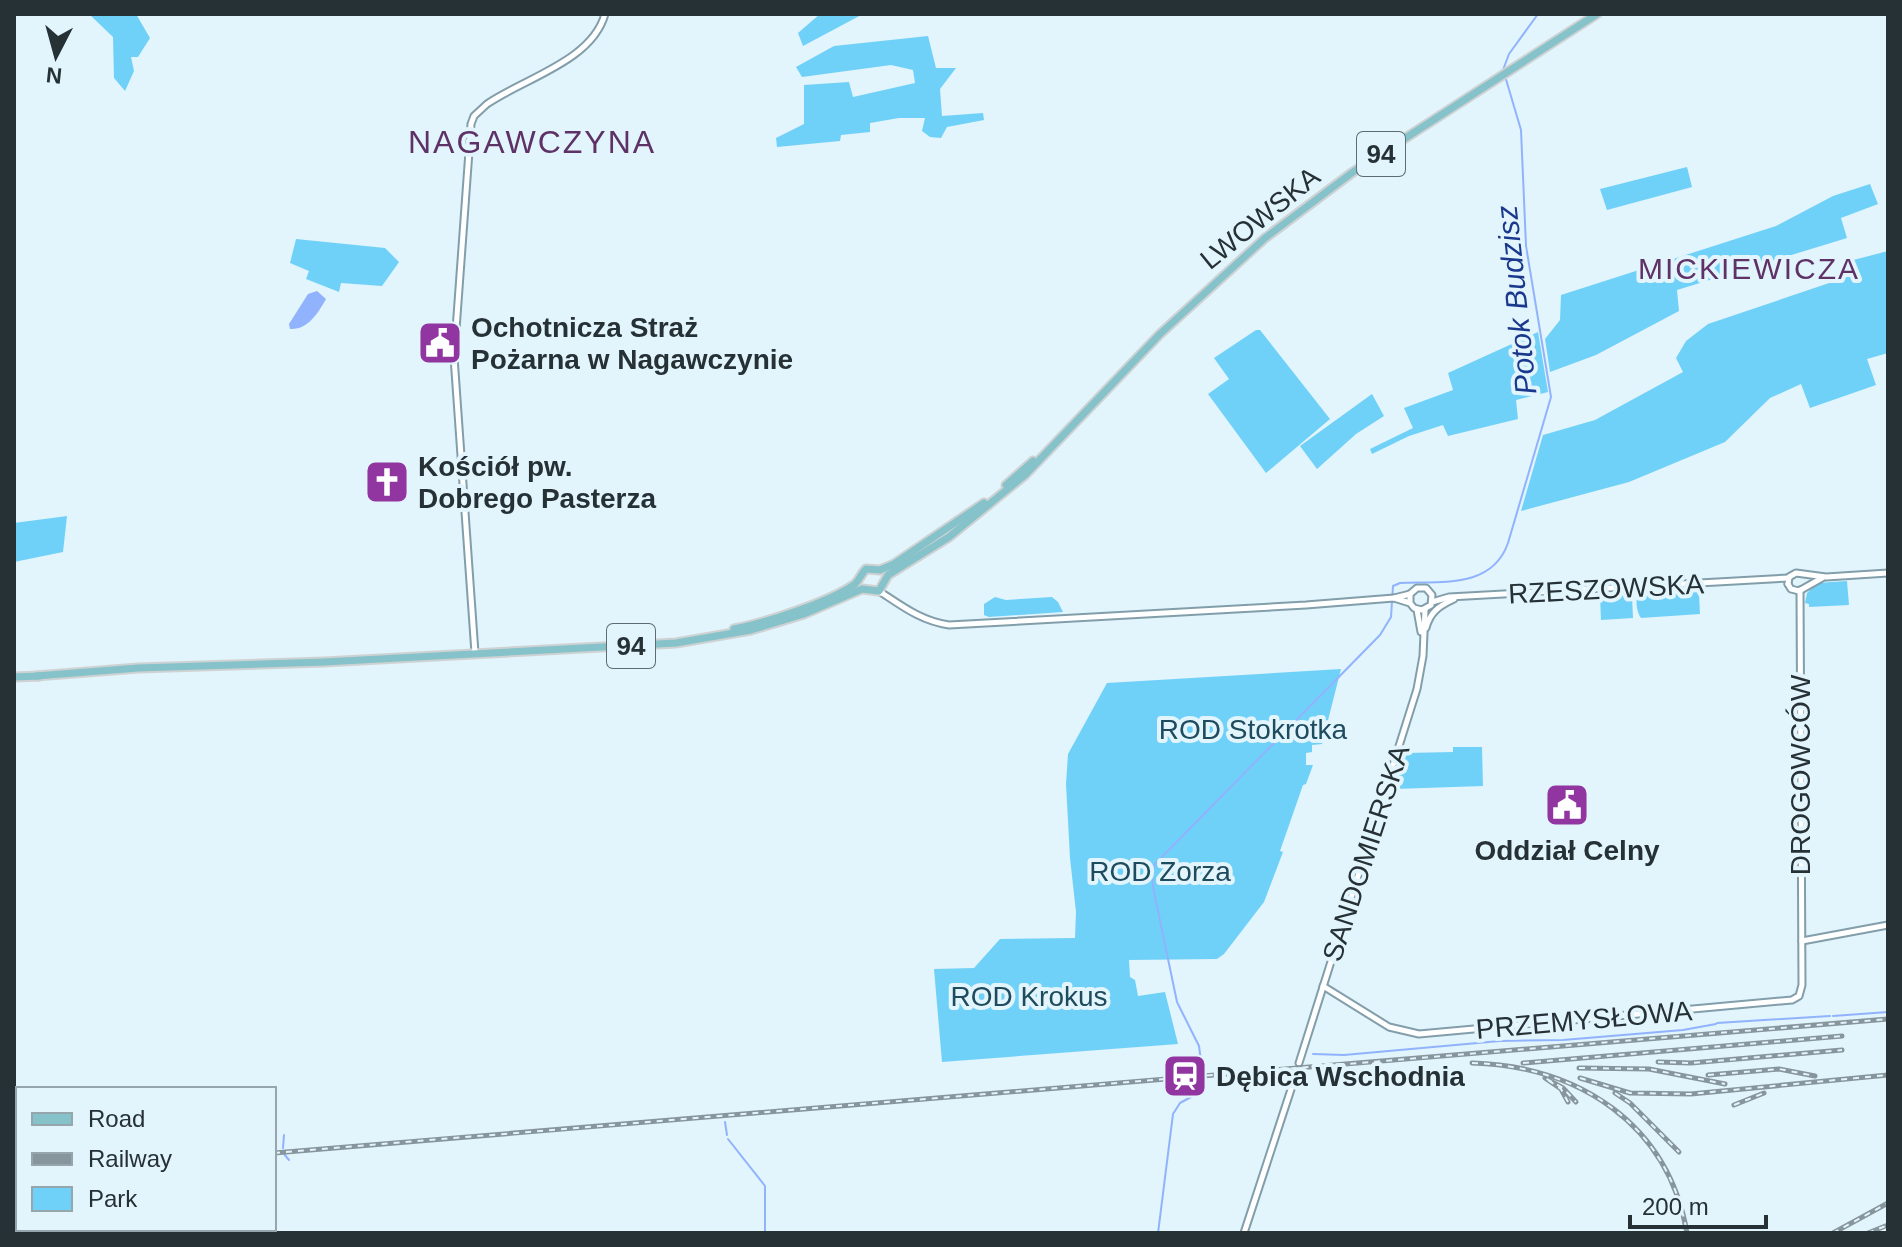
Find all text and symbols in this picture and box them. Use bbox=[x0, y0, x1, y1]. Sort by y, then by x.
north arrow bbox=[16, 16, 96, 96]
text: N bbox=[45, 62, 63, 89]
district label: NAGAWCZYNA bbox=[408, 124, 656, 160]
road number: 94 bbox=[1357, 132, 1405, 176]
street label: LWOWSKA bbox=[1194, 160, 1326, 275]
water label: Potok Budzisz bbox=[1490, 204, 1542, 396]
district label: MICKIEWICZA bbox=[1638, 252, 1860, 285]
place label: Ochotnicza Straż Pożarna w Nagawczynie bbox=[471, 312, 793, 375]
public building icon: Ochotnicza Straż Pożarna w Nagawczynie bbox=[416, 319, 464, 367]
place label: Kościół pw. Dobrego Pasterza bbox=[418, 451, 656, 514]
church icon: Kościół pw. Dobrego Pasterza bbox=[363, 458, 411, 506]
street label: RZESZOWSKA bbox=[1507, 568, 1705, 610]
road number: 94 bbox=[607, 624, 655, 668]
street label: DROGOWCÓW bbox=[1785, 674, 1816, 875]
park label: ROD Stokrotka bbox=[1159, 714, 1348, 745]
street label: SANDOMIERSKA bbox=[1316, 741, 1416, 965]
public building icon: Oddział Celny bbox=[1543, 781, 1591, 829]
place label: Oddział Celny bbox=[1474, 835, 1660, 866]
park label: ROD Zorza bbox=[1089, 856, 1231, 887]
park label: ROD Krokus bbox=[950, 981, 1108, 1012]
street label: PRZEMYSŁOWA bbox=[1475, 995, 1694, 1045]
station icon: Dębica Wschodnia bbox=[1161, 1052, 1209, 1100]
place label: Dębica Wschodnia bbox=[1216, 1061, 1465, 1092]
legend bbox=[16, 1087, 276, 1231]
text: Road bbox=[88, 1105, 145, 1132]
text: Railway bbox=[88, 1145, 172, 1172]
scale bar bbox=[1630, 1179, 1766, 1229]
text: Park bbox=[88, 1185, 138, 1212]
text: 200 m bbox=[1642, 1193, 1709, 1220]

